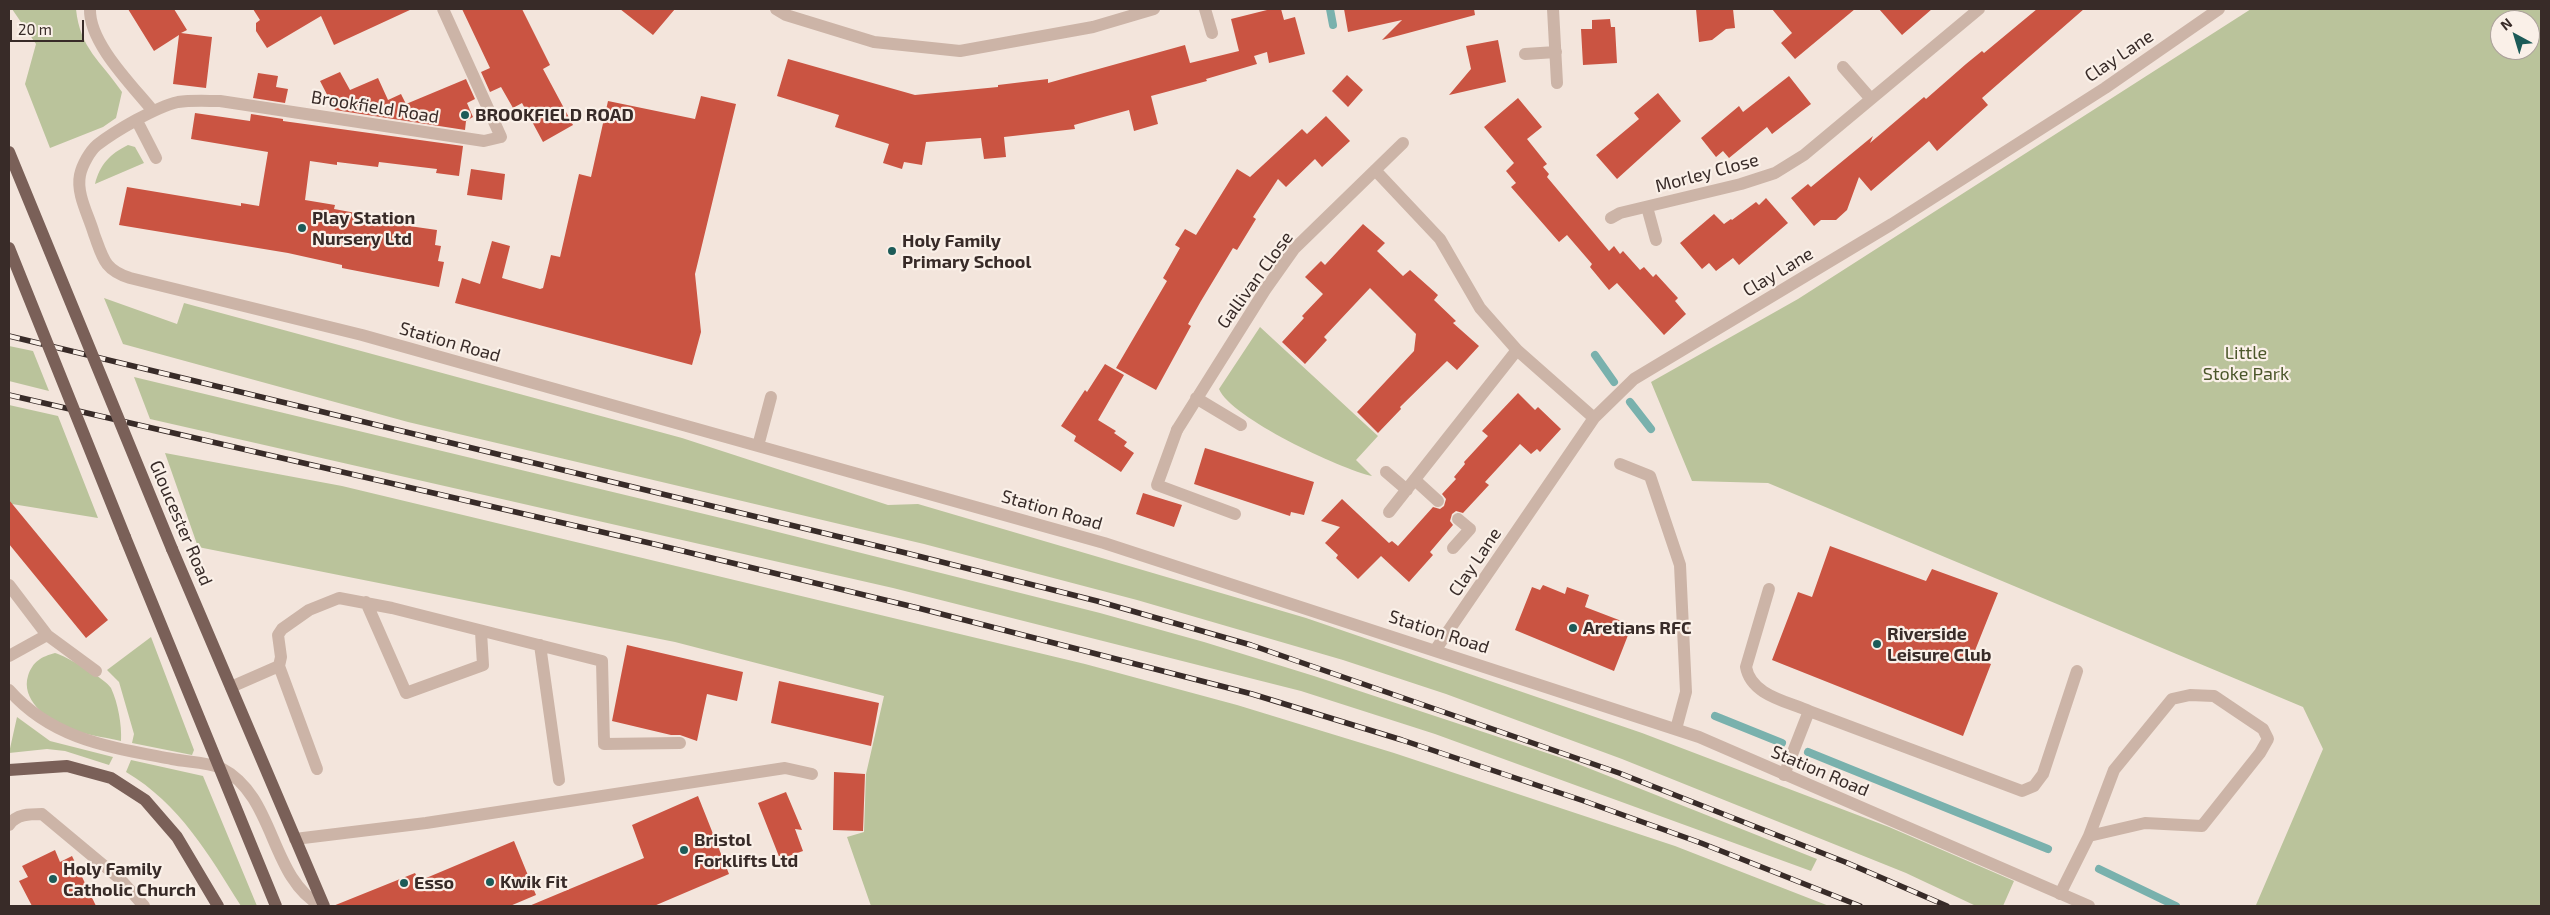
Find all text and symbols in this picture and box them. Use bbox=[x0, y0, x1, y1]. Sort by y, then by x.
scale bar bbox=[12, 10, 86, 42]
north arrow bbox=[2490, 10, 2540, 60]
text: N bbox=[2497, 14, 2515, 34]
text: 20 m bbox=[18, 20, 52, 38]
street label: Clay Lane bbox=[2081, 25, 2157, 87]
street label: Brookfield Road bbox=[309, 86, 441, 128]
place label: BROOKFIELD ROAD bbox=[475, 104, 634, 126]
marker: BROOKFIELD ROAD bbox=[459, 109, 471, 121]
street label: Morley Close bbox=[1653, 149, 1761, 197]
place label: Play Station Nursery Ltd bbox=[312, 207, 415, 250]
marker: Play Station Nursery Ltd bbox=[296, 222, 308, 234]
street label: Gallivan Close bbox=[1213, 227, 1297, 333]
place label: Holy Family Primary School bbox=[902, 230, 1031, 272]
street label: Clay Lane bbox=[1739, 243, 1817, 301]
marker: Holy Family Primary School bbox=[886, 245, 898, 257]
street label: Station Road bbox=[397, 317, 503, 367]
park label: Little Stoke Park bbox=[2203, 342, 2289, 384]
street label: Gloucester Road bbox=[145, 457, 217, 589]
street label: Station Road bbox=[999, 485, 1105, 535]
street label: Clay Lane bbox=[1444, 524, 1506, 600]
street label: Station Road bbox=[1386, 606, 1492, 658]
place label: Aretians RFC bbox=[1583, 617, 1692, 639]
marker: Aretians RFC bbox=[1567, 622, 1579, 634]
place label: Riverside Leisure Club bbox=[1887, 623, 1991, 666]
marker: Riverside Leisure Club bbox=[1871, 638, 1883, 650]
street label: Station Road bbox=[1768, 741, 1872, 801]
place label: Bristol Forklifts Ltd bbox=[694, 829, 798, 872]
marker: Bristol Forklifts Ltd bbox=[678, 844, 690, 856]
place label: Holy Family Catholic Church bbox=[63, 858, 196, 901]
place label: Kwik Fit bbox=[500, 871, 568, 893]
place label: Esso bbox=[414, 872, 454, 894]
marker: Holy Family Catholic Church bbox=[47, 873, 59, 885]
marker: Kwik Fit bbox=[484, 876, 496, 888]
marker: Esso bbox=[398, 877, 410, 889]

